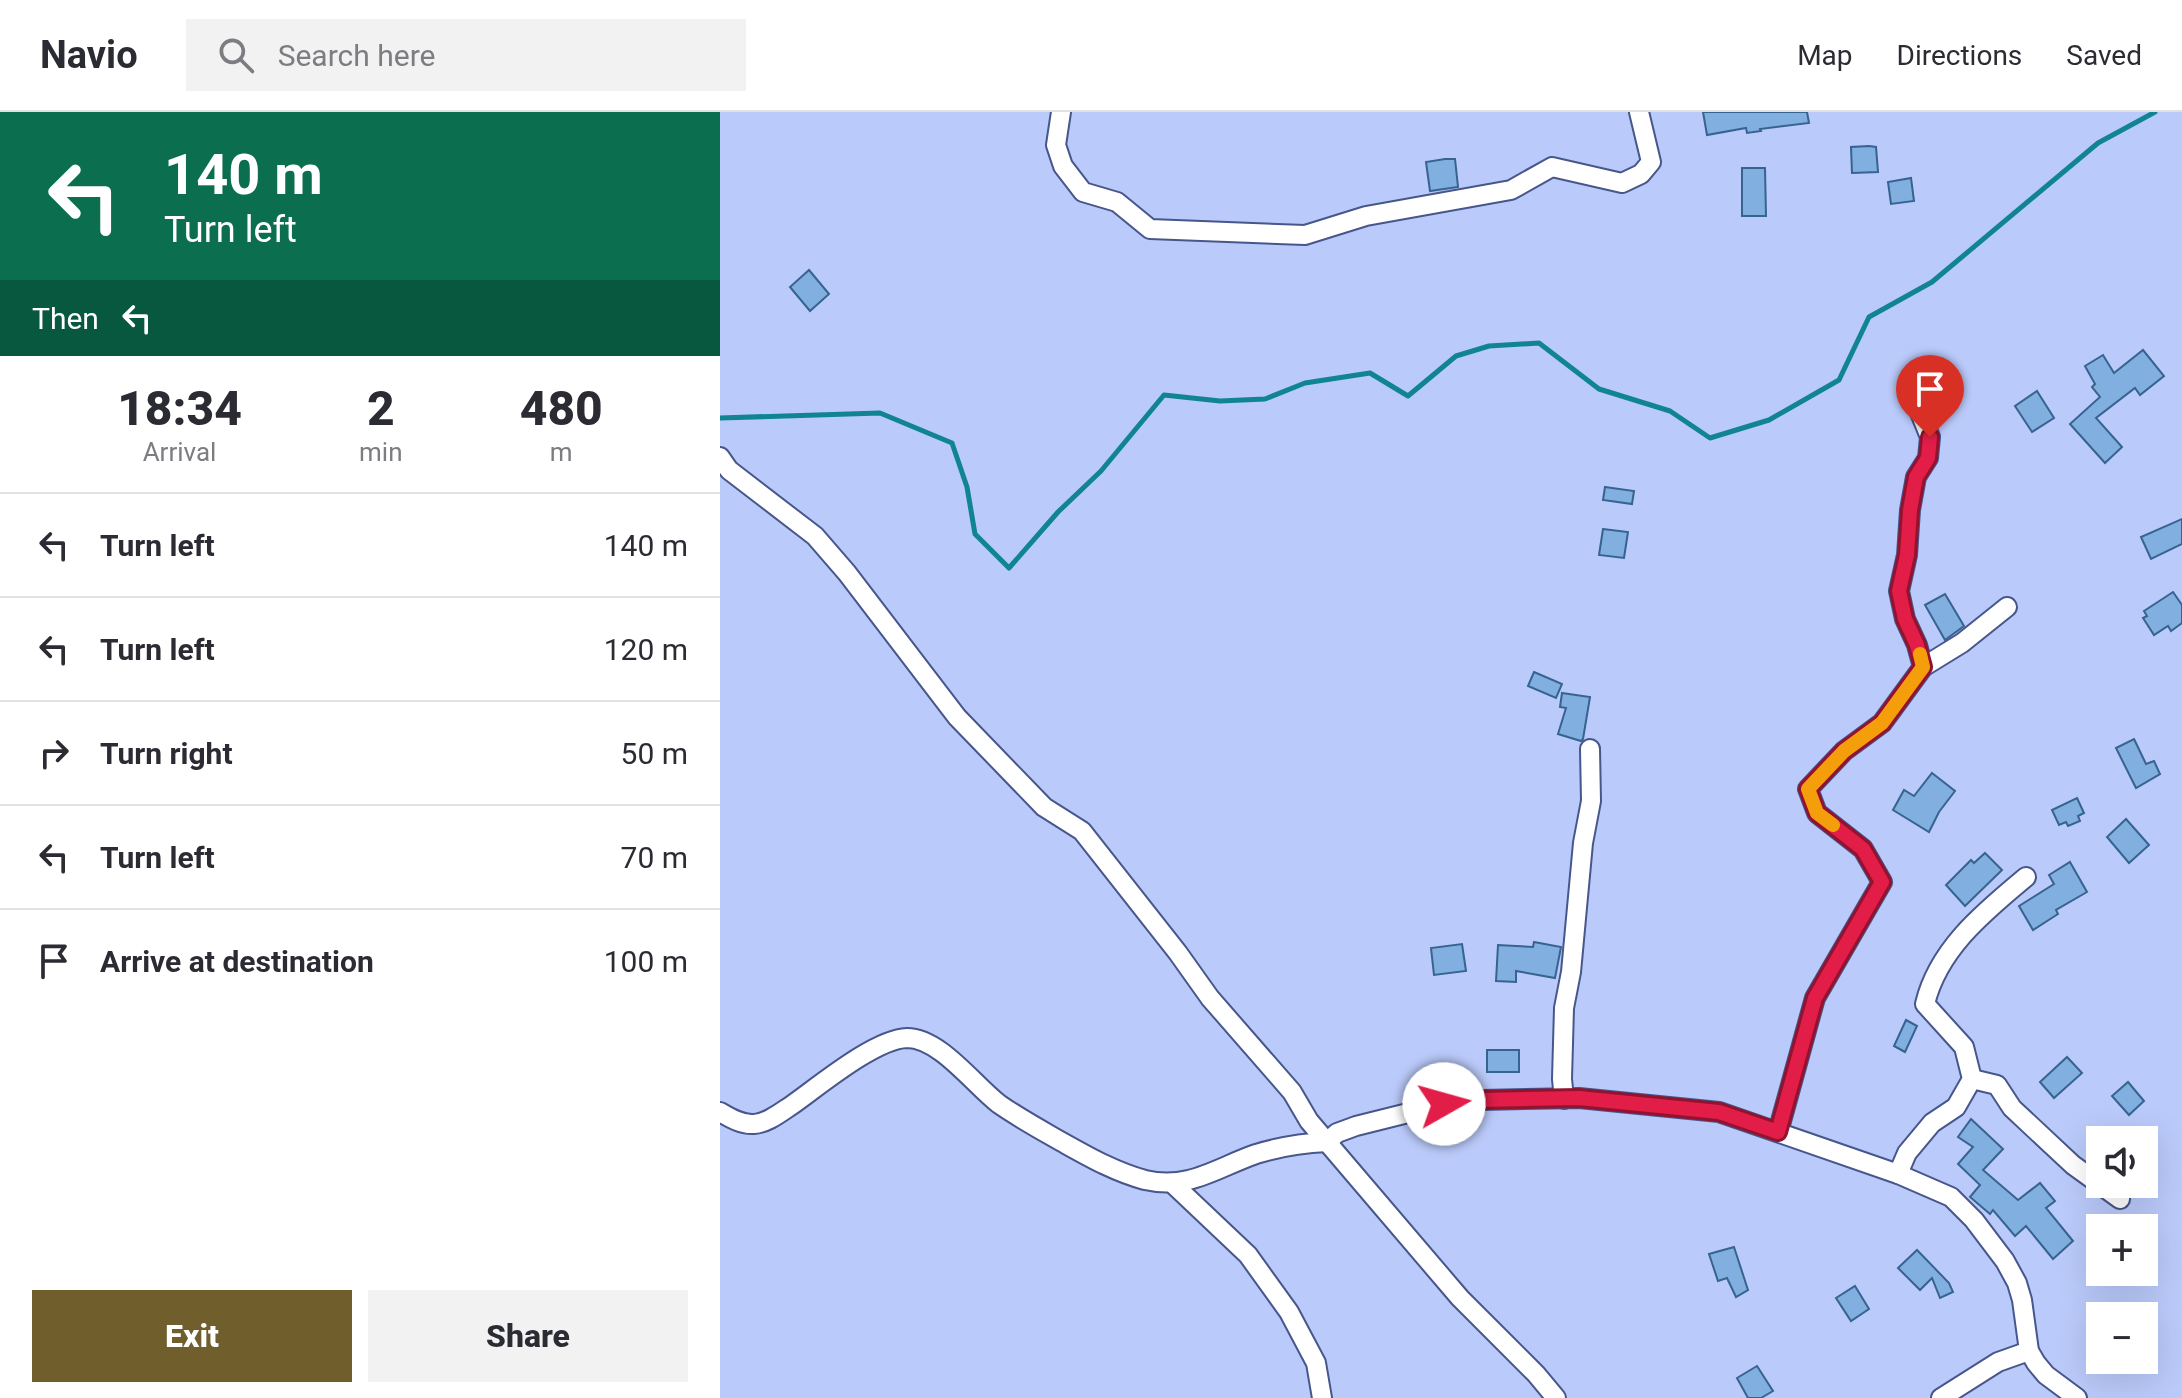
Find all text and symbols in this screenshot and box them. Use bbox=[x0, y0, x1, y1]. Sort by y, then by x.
search box bbox=[186, 19, 746, 91]
text: Navio bbox=[40, 33, 138, 77]
icon: search bbox=[214, 33, 258, 77]
text: Search here bbox=[278, 38, 435, 73]
text: Map bbox=[1797, 39, 1853, 72]
text: Directions bbox=[1897, 39, 2022, 72]
text: Saved bbox=[2066, 39, 2142, 72]
text: 140 m bbox=[164, 142, 323, 208]
icon: left bbox=[32, 144, 136, 248]
text: Turn left bbox=[164, 209, 297, 251]
icon: left bbox=[115, 296, 159, 340]
text: Then bbox=[32, 301, 99, 336]
pin bbox=[1896, 355, 1964, 437]
icon: arrive bbox=[1908, 367, 1952, 411]
text: 18:34 bbox=[117, 380, 242, 437]
text: 2 bbox=[367, 380, 395, 437]
text: 480 bbox=[520, 380, 603, 437]
text: Arrival bbox=[143, 437, 216, 467]
text: min bbox=[359, 437, 403, 467]
text: m bbox=[550, 437, 573, 467]
icon: left bbox=[32, 523, 76, 567]
text: Turn left bbox=[100, 528, 215, 563]
text: 140 m bbox=[604, 528, 688, 563]
icon: left bbox=[32, 627, 76, 671]
text: Turn left bbox=[100, 632, 215, 667]
text: 120 m bbox=[604, 632, 688, 667]
icon: right bbox=[32, 731, 76, 775]
text: Turn right bbox=[100, 736, 233, 771]
text: 50 m bbox=[621, 736, 688, 771]
icon: left bbox=[32, 835, 76, 879]
text: Turn left bbox=[100, 840, 215, 875]
text: 70 m bbox=[621, 840, 688, 875]
icon: arrive bbox=[32, 939, 76, 983]
text: Arrive at destination bbox=[100, 944, 374, 979]
text: 100 m bbox=[604, 944, 688, 979]
position arrow bbox=[1402, 1062, 1486, 1146]
map controls bbox=[2086, 1126, 2158, 1374]
button: sound bbox=[2086, 1126, 2158, 1198]
button: + bbox=[2086, 1214, 2158, 1286]
button: Exit bbox=[32, 1290, 352, 1382]
button: Share bbox=[368, 1290, 688, 1382]
button: − bbox=[2086, 1302, 2158, 1374]

